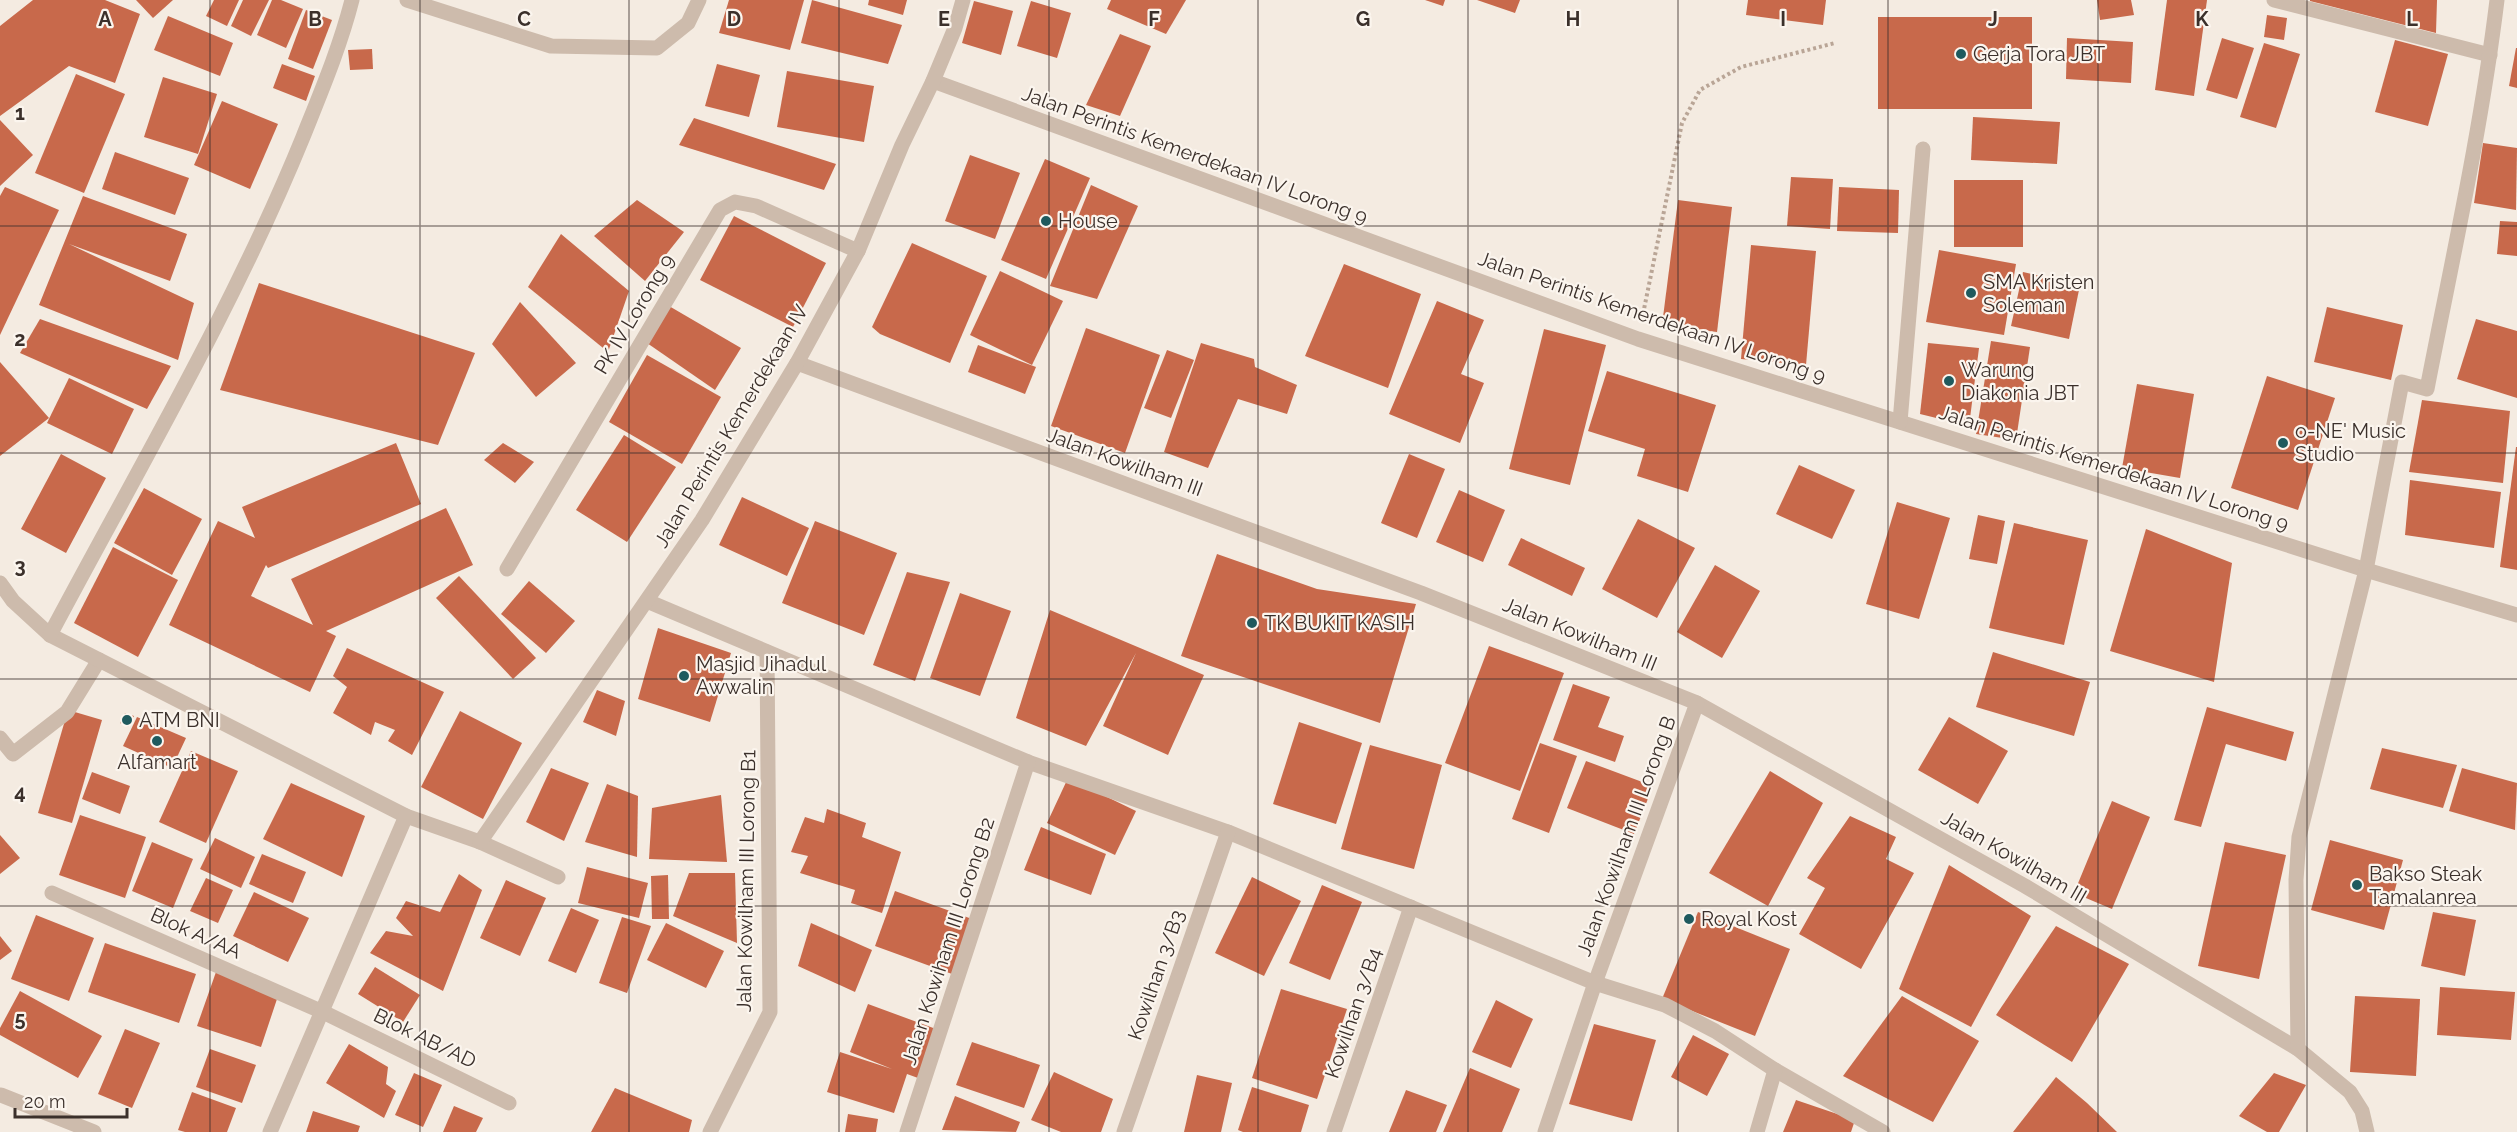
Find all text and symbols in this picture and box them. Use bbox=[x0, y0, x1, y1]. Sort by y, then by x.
text: A bbox=[98, 7, 112, 31]
text: B bbox=[308, 7, 322, 31]
text: C bbox=[517, 7, 531, 31]
text: D bbox=[727, 7, 741, 31]
text: E bbox=[938, 7, 950, 31]
text: F bbox=[1148, 7, 1160, 31]
text: G bbox=[1356, 7, 1370, 31]
text: H bbox=[1566, 7, 1580, 31]
text: I bbox=[1780, 7, 1786, 31]
text: J bbox=[1988, 7, 1998, 31]
text: K bbox=[2195, 7, 2209, 31]
text: L bbox=[2406, 7, 2418, 31]
place label: Gerja Tora JBT bbox=[1973, 42, 2105, 66]
marker: Gerja Tora JBT bbox=[1954, 47, 1968, 61]
street label: Jalan Perintis Kemerdekaan IV Lorong 9 bbox=[1019, 81, 1371, 229]
text: 1 bbox=[15, 101, 25, 125]
place label: House bbox=[1058, 209, 1118, 233]
marker: House bbox=[1039, 214, 1053, 228]
street label: Jalan Perintis Kemerdekaan IV Lorong 9 bbox=[1475, 246, 1829, 388]
street label: PK IV Lorong 9 bbox=[589, 250, 679, 378]
place label: SMA Kristen Soleman bbox=[1983, 270, 2095, 317]
marker: SMA Kristen Soleman bbox=[1964, 286, 1978, 300]
street label: Jalan Perintis Kemerdekaan IV bbox=[649, 300, 813, 552]
text: 2 bbox=[14, 327, 26, 351]
place label: Warung Diakonia JBT bbox=[1961, 358, 2079, 405]
marker: Warung Diakonia JBT bbox=[1942, 374, 1956, 388]
street label: Jalan Perintis Kemerdekaan IV Lorong 9 bbox=[1936, 400, 2292, 536]
place label: o-NE' Music Studio bbox=[2295, 419, 2406, 466]
street label: Jalan Kowilham III bbox=[1044, 423, 1206, 501]
marker: o-NE' Music Studio bbox=[2276, 436, 2290, 450]
text: 3 bbox=[14, 554, 26, 578]
street label: Jalan Kowilham III bbox=[1499, 592, 1661, 676]
place label: TK BUKIT KASIH bbox=[1264, 611, 1415, 635]
marker: TK BUKIT KASIH bbox=[1245, 616, 1259, 630]
place label: Masjid Jihadul Awwalin bbox=[696, 652, 827, 699]
marker: Masjid Jihadul Awwalin bbox=[677, 669, 691, 683]
place label: ATM BNI bbox=[139, 708, 220, 732]
marker: ATM BNI bbox=[120, 713, 134, 727]
street label: Jalan Kowilham III Lorong B bbox=[1571, 713, 1681, 959]
marker: Alfamart bbox=[150, 734, 164, 748]
street label: Jalan Kowilham III Lorong B1 bbox=[732, 749, 760, 1012]
place label: Alfamart bbox=[117, 750, 197, 774]
text: 4 bbox=[14, 780, 26, 804]
street label: Jalan Kowilham III bbox=[1937, 806, 2091, 908]
street label: Jalan Kowiham III Lorong B2 bbox=[897, 814, 999, 1068]
place label: Bakso Steak Tamalanrea bbox=[2369, 862, 2483, 909]
marker: Bakso Steak Tamalanrea bbox=[2350, 878, 2364, 892]
street label: Blok A/AA bbox=[147, 902, 246, 964]
street label: Kowilhan 3/B3 bbox=[1123, 907, 1189, 1043]
place label: Royal Kost bbox=[1701, 907, 1797, 931]
marker: Royal Kost bbox=[1682, 912, 1696, 926]
street label: Kowilhan 3/B4 bbox=[1319, 945, 1387, 1081]
street label: Blok AB/AD bbox=[370, 1003, 480, 1073]
text: 5 bbox=[14, 1007, 26, 1031]
scale bar bbox=[15, 1081, 128, 1119]
text: 20 m bbox=[24, 1091, 66, 1112]

